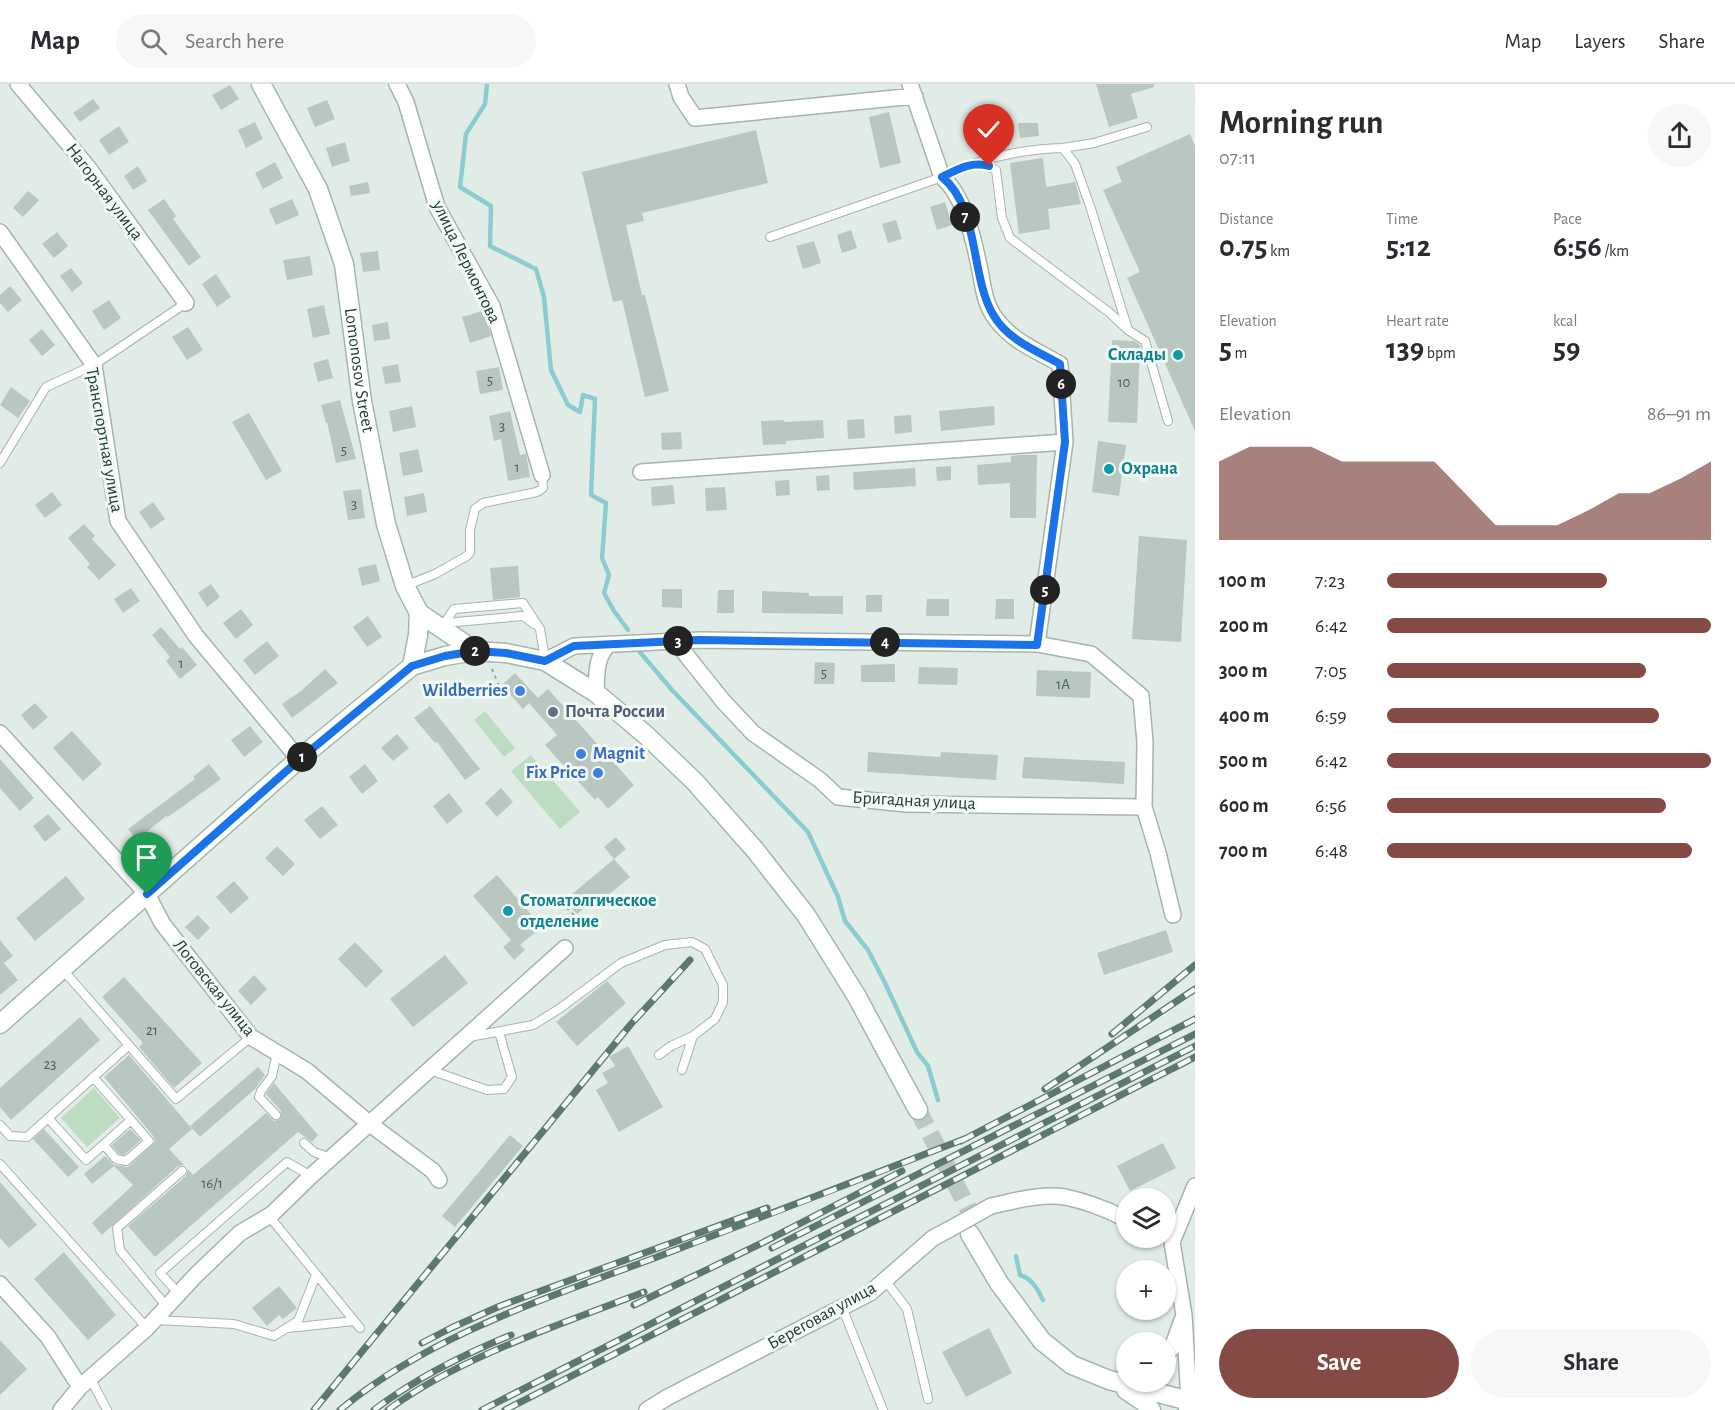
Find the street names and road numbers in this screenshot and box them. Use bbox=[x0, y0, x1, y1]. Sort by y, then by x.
street label: Нагорная улица bbox=[62, 140, 146, 244]
street label: улица Лермонтова bbox=[428, 197, 503, 326]
street label: Lomonosov Street bbox=[341, 307, 377, 434]
street label: Транспортная улица bbox=[82, 366, 126, 514]
street label: Бригадная улица bbox=[852, 789, 976, 813]
street label: Логовская улица bbox=[170, 936, 258, 1040]
street label: Береговая улица bbox=[765, 1279, 879, 1353]

